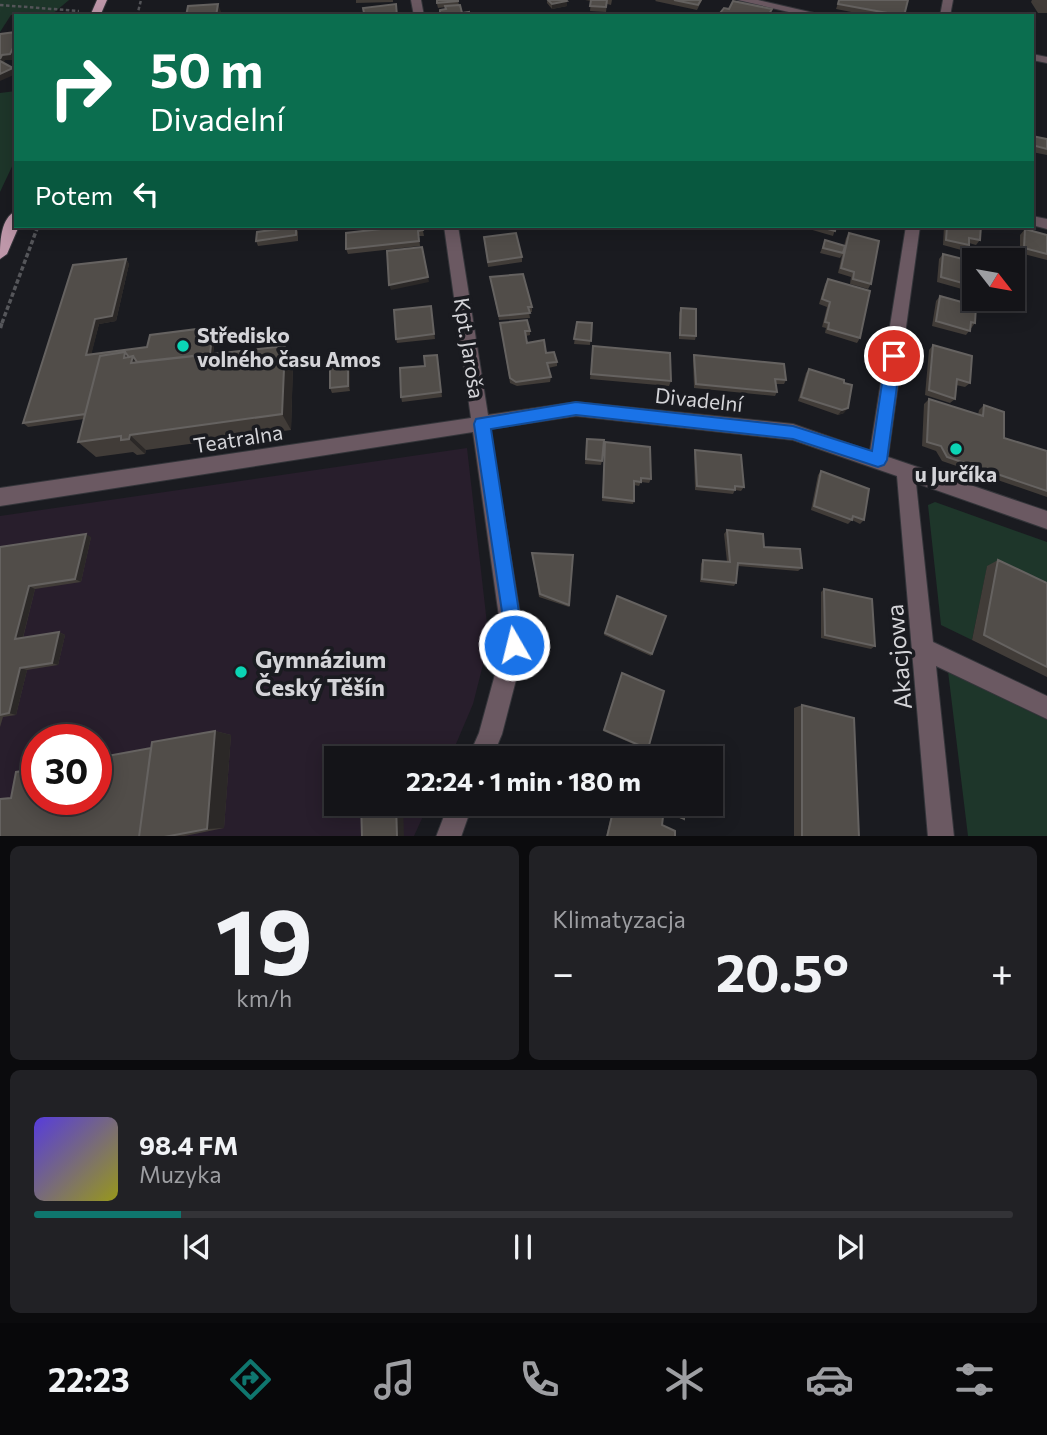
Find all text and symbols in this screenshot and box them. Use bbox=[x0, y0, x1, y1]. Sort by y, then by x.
text: 50 m bbox=[150, 38, 263, 98]
icon: right bbox=[35, 42, 126, 133]
text: Divadelní bbox=[150, 98, 285, 138]
icon: left bbox=[127, 175, 165, 213]
text: Potem bbox=[35, 179, 113, 210]
north arrow bbox=[962, 248, 1026, 312]
map controls bbox=[962, 248, 1025, 311]
street label: Kpt. Jaroša bbox=[450, 296, 490, 400]
place label: Středisko volného času Amos bbox=[197, 322, 381, 371]
pin bbox=[864, 326, 924, 386]
icon: arrive bbox=[875, 337, 913, 375]
marker: Středisko volného času Amos bbox=[175, 338, 191, 354]
street label: Divadelní bbox=[654, 382, 745, 416]
street label: Teatralna bbox=[192, 419, 284, 457]
marker: u Jurčíka bbox=[948, 441, 964, 457]
place label: u Jurčíka bbox=[915, 461, 997, 486]
street label: Akacjowa bbox=[879, 603, 917, 711]
position arrow bbox=[477, 608, 551, 682]
place label: Gymnázium Český Těšín bbox=[255, 644, 386, 701]
marker: Gymnázium Český Těšín bbox=[233, 664, 249, 680]
speed limit sign: 30 bbox=[21, 724, 112, 815]
text: 22:24 · 1 min · 180 m bbox=[406, 765, 641, 796]
text: 19 bbox=[216, 882, 313, 994]
text: Klimatyzacja bbox=[553, 905, 686, 933]
text: 20.5° bbox=[716, 939, 849, 1003]
text: − bbox=[553, 948, 574, 995]
text: + bbox=[991, 948, 1013, 995]
text: km/h bbox=[236, 984, 292, 1012]
text: 98.4 FM bbox=[139, 1129, 238, 1160]
text: Muzyka bbox=[139, 1160, 222, 1188]
icon: previous bbox=[178, 1228, 216, 1266]
icon: pause bbox=[504, 1228, 542, 1266]
icon: next bbox=[831, 1228, 869, 1266]
icon: directions bbox=[226, 1355, 275, 1404]
icon: music bbox=[370, 1355, 419, 1404]
icon: phone bbox=[515, 1355, 564, 1404]
icon: climate bbox=[660, 1355, 709, 1404]
icon: car bbox=[805, 1355, 854, 1404]
icon: filters bbox=[950, 1355, 999, 1404]
text: 22:23 bbox=[48, 1359, 130, 1399]

